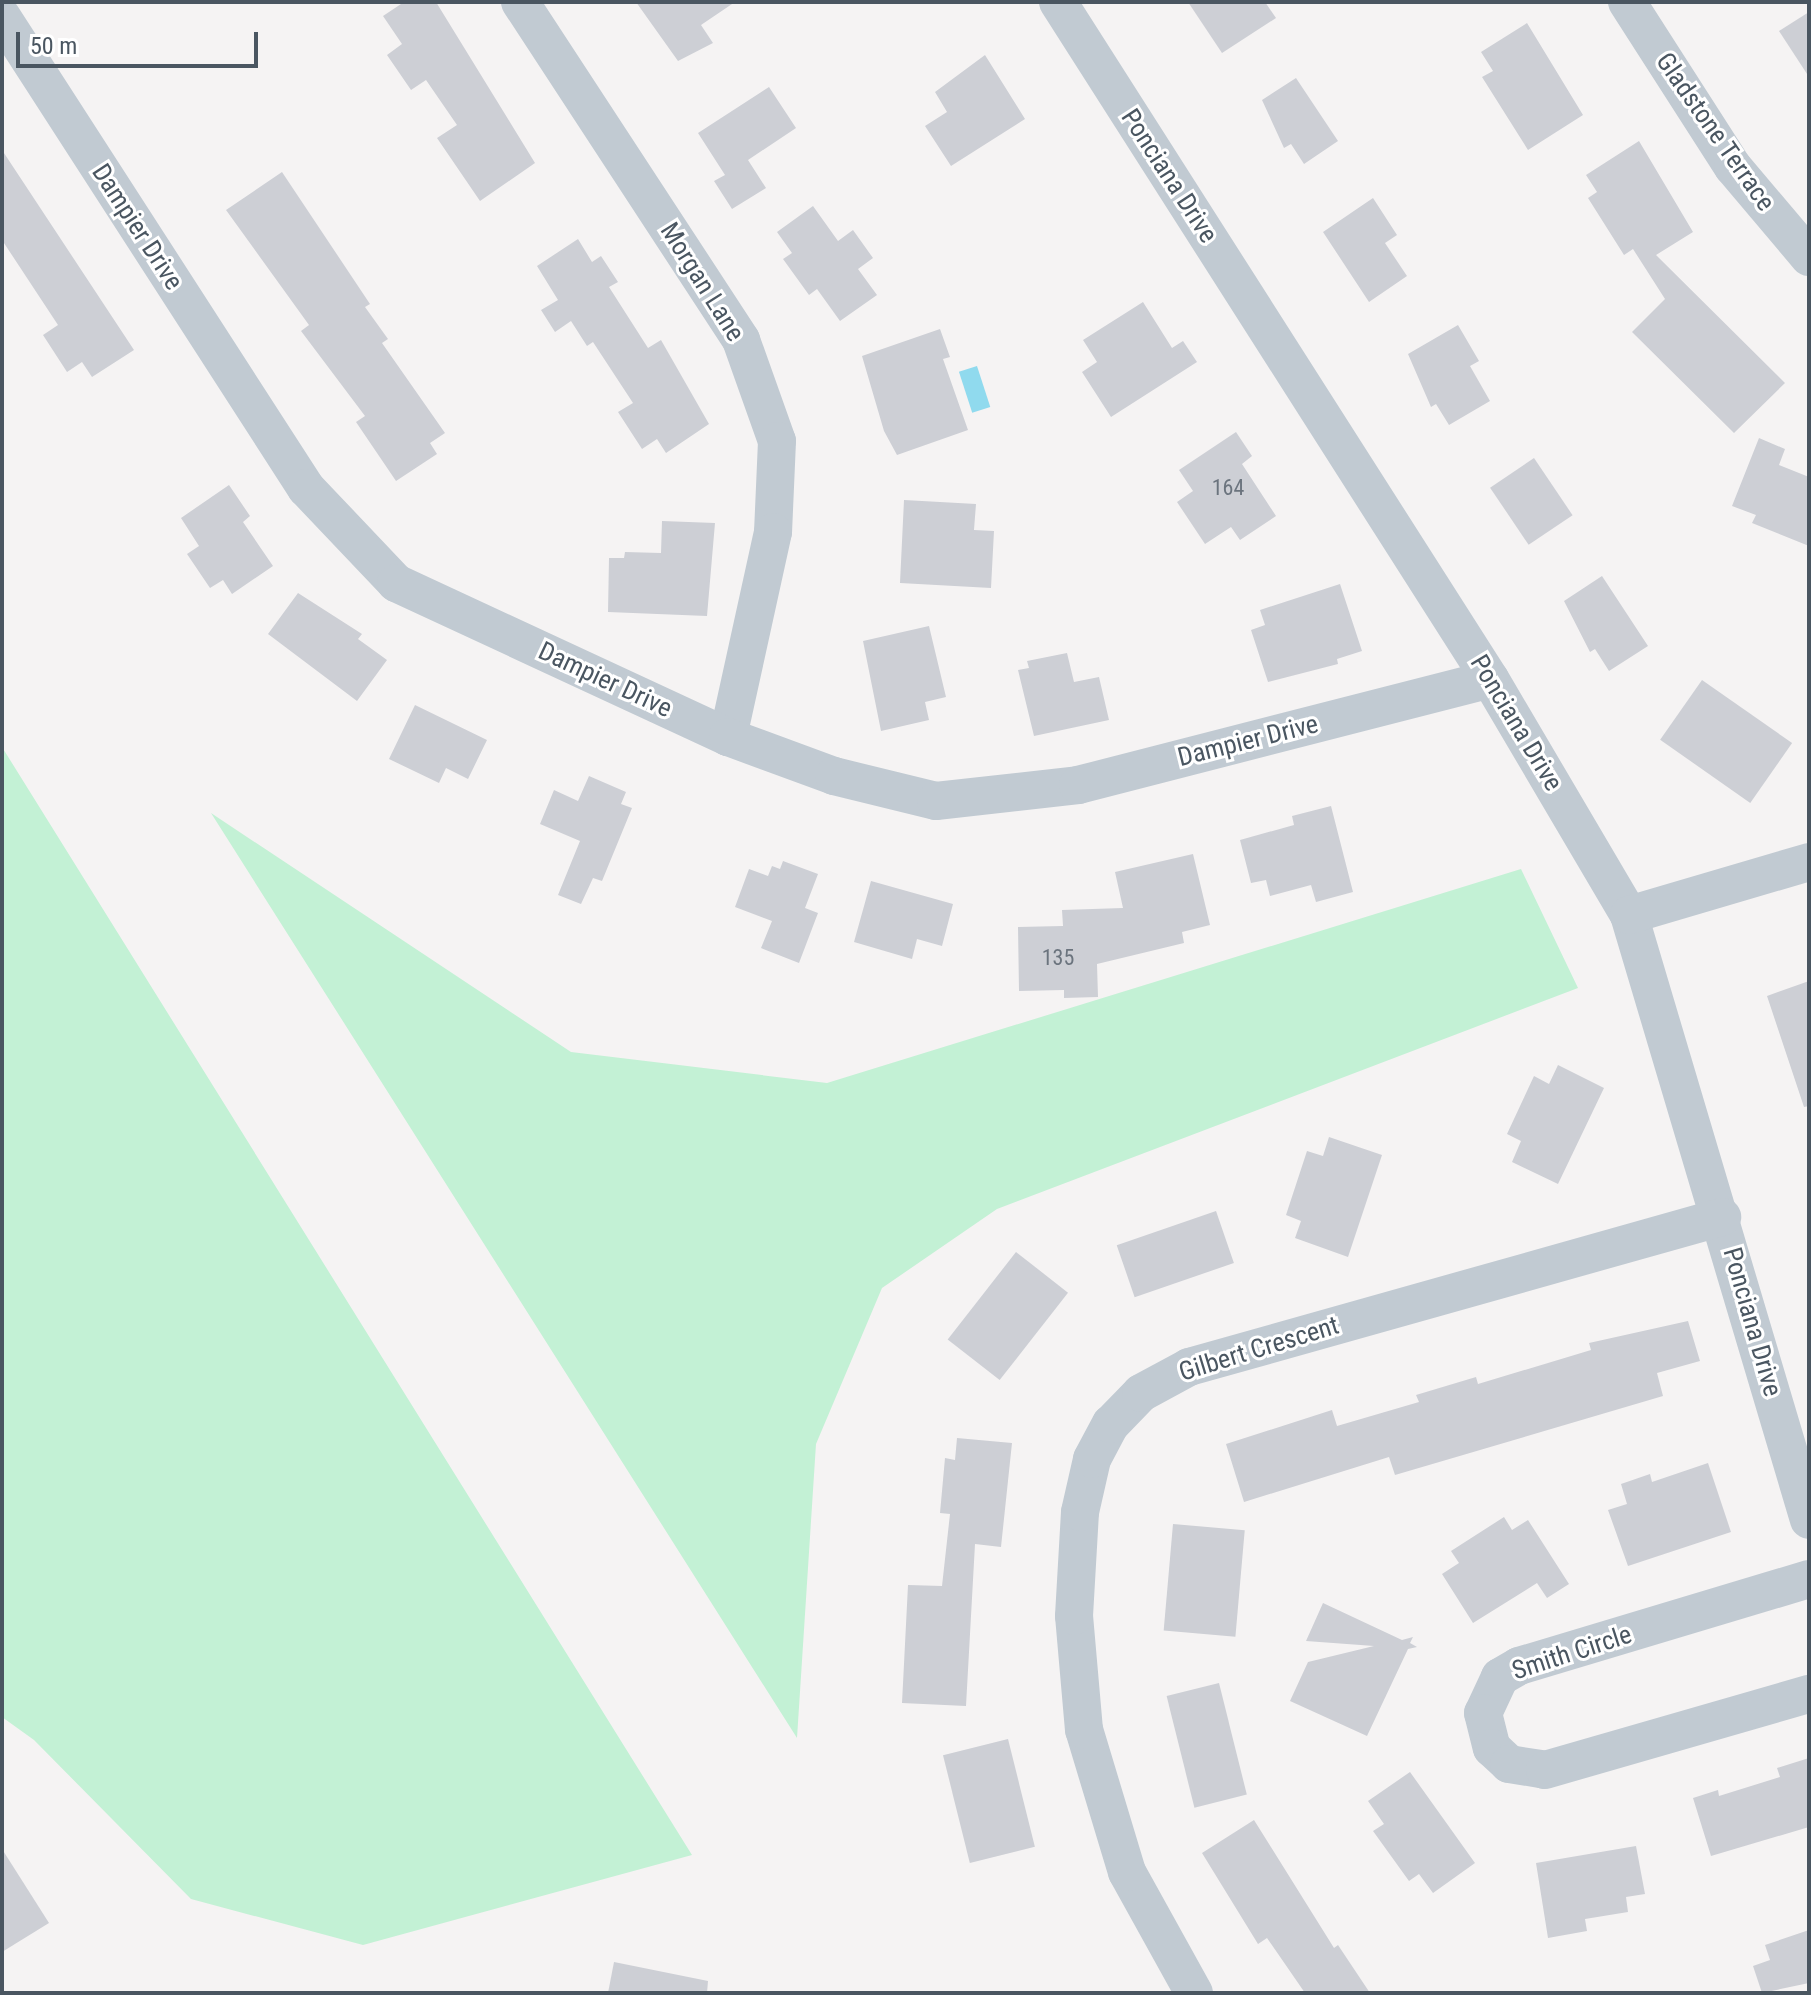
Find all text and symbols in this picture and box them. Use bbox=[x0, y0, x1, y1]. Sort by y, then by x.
scale bar bbox=[20, 16, 262, 66]
text: 50 m bbox=[30, 32, 77, 60]
street label: Gladstone Terrace bbox=[1649, 47, 1781, 217]
street label: Ponciana Drive bbox=[1114, 103, 1224, 249]
street label: Dampier Drive bbox=[85, 158, 189, 296]
street label: Morgan Lane bbox=[653, 217, 751, 347]
house number: 164 bbox=[1212, 475, 1244, 501]
street label: Dampier Drive bbox=[533, 636, 677, 724]
street label: Ponciana Drive bbox=[1463, 649, 1569, 797]
street label: Dampier Drive bbox=[1175, 708, 1321, 774]
house number: 135 bbox=[1042, 945, 1074, 971]
street label: Ponciana Drive bbox=[1716, 1244, 1788, 1400]
street label: Gilbert Crescent bbox=[1175, 1310, 1343, 1388]
street label: Smith Circle bbox=[1508, 1619, 1636, 1687]

